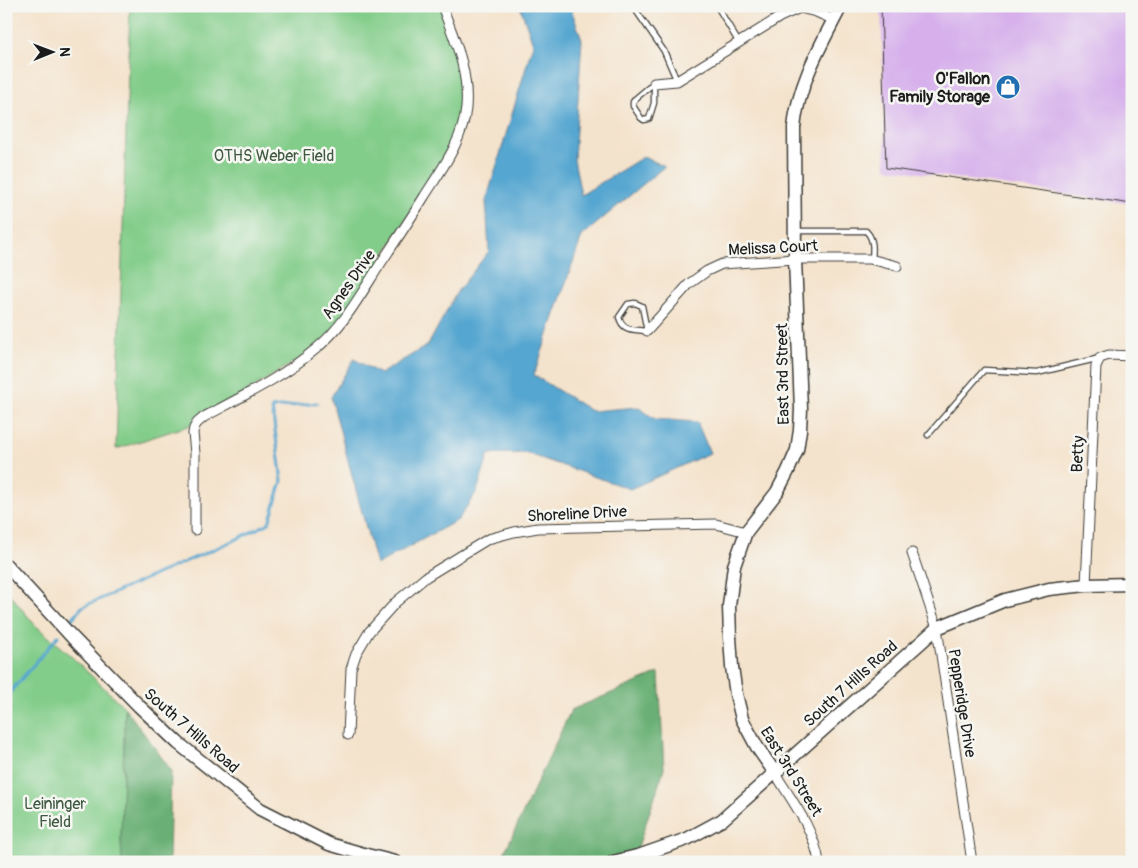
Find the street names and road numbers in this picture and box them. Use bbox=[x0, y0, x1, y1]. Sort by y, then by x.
street label: Melissa Court bbox=[728, 236, 819, 260]
street label: Agnes Drive bbox=[318, 246, 380, 323]
street label: East 3rd Street bbox=[772, 322, 794, 425]
street label: Betty bbox=[1067, 435, 1089, 473]
street label: Shoreline Drive bbox=[527, 501, 628, 527]
street label: South 7 Hills Road bbox=[800, 636, 902, 731]
street label: Pepperidge Drive bbox=[944, 647, 980, 759]
street label: South 7 Hills Road bbox=[140, 684, 243, 778]
street label: East 3rd Street bbox=[756, 723, 827, 820]

